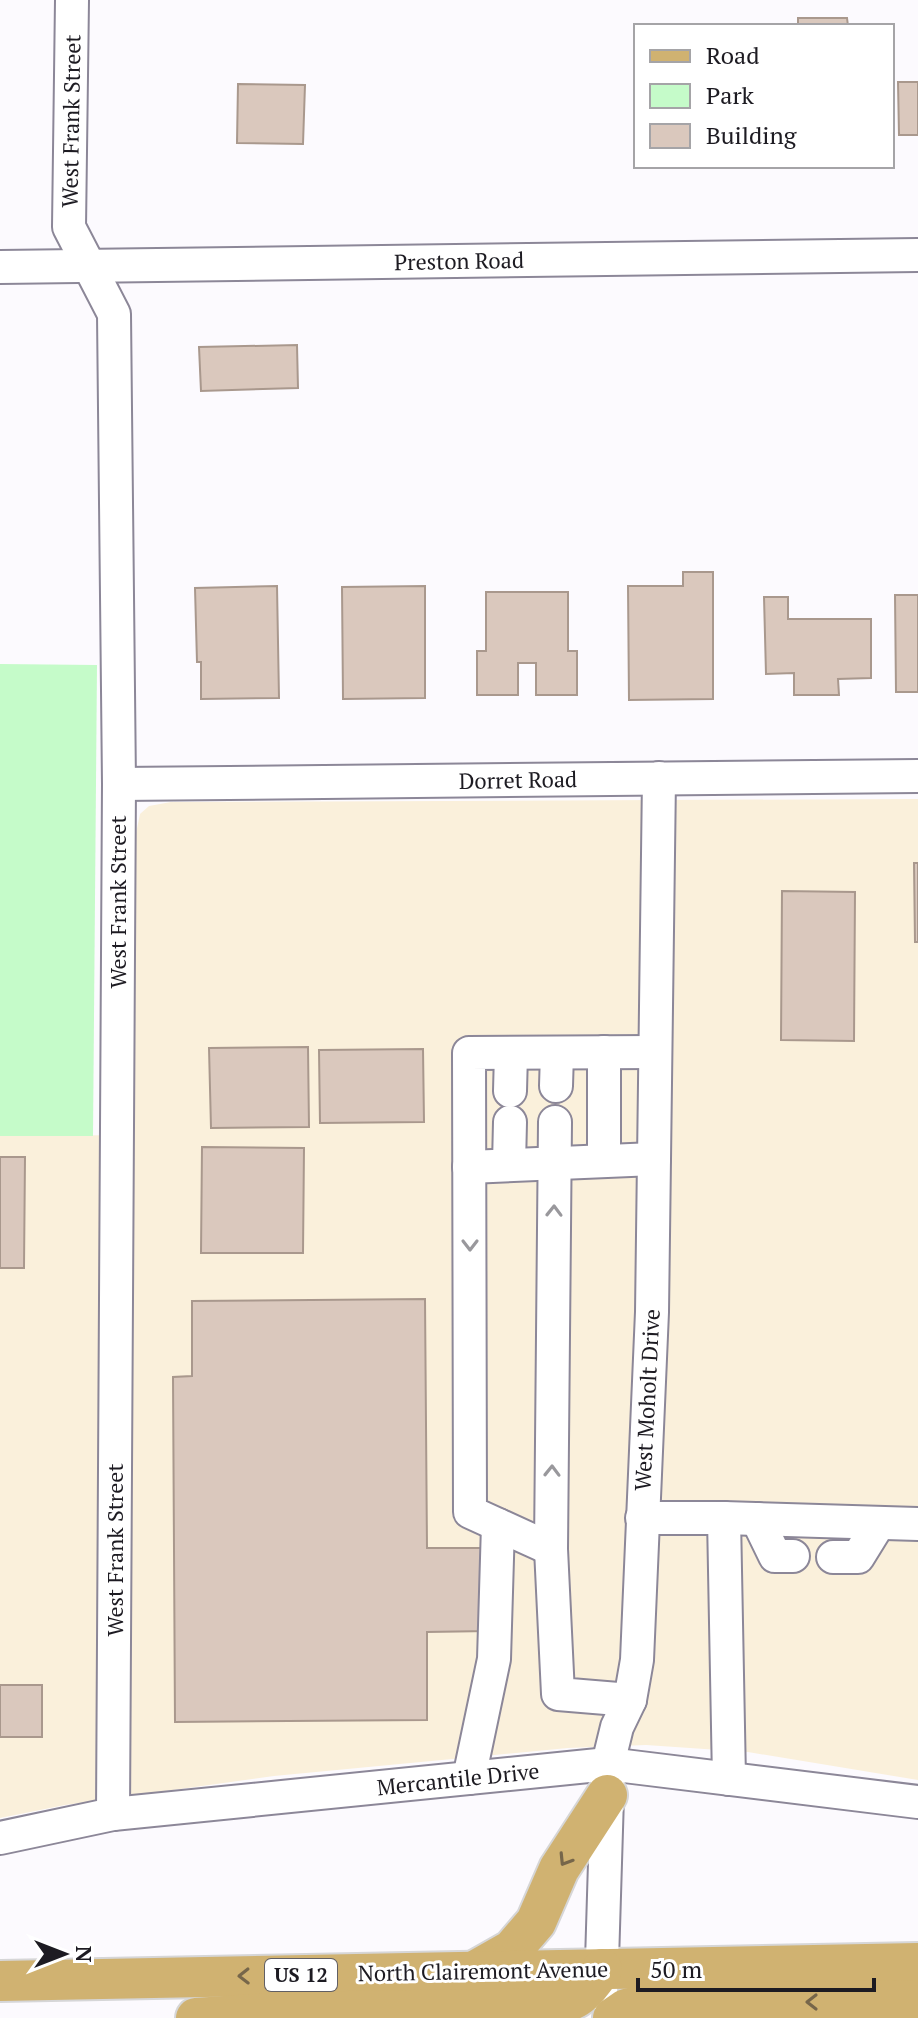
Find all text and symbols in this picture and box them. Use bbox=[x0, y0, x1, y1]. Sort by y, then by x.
legend bbox=[634, 24, 894, 168]
street label: West Frank Street bbox=[54, 34, 87, 208]
text: Road bbox=[706, 39, 760, 71]
text: Park bbox=[706, 79, 755, 111]
text: Building bbox=[706, 119, 797, 151]
street label: Preston Road bbox=[394, 245, 524, 276]
street label: Dorret Road bbox=[459, 764, 577, 795]
street label: West Frank Street bbox=[103, 815, 132, 989]
one-way arrow bbox=[545, 1204, 563, 1217]
one-way arrow bbox=[461, 1239, 478, 1252]
street label: West Moholt Drive bbox=[627, 1308, 666, 1492]
street label: West Frank Street bbox=[100, 1463, 129, 1637]
one-way arrow bbox=[543, 1464, 560, 1477]
street label: Mercantile Drive bbox=[375, 1756, 541, 1801]
one-way arrow bbox=[559, 1852, 574, 1866]
north arrow bbox=[24, 1914, 104, 1994]
scale bar bbox=[638, 1942, 874, 1992]
text: N bbox=[70, 1946, 99, 1963]
text: 50 m bbox=[650, 1953, 702, 1985]
street label: North Clairemont Avenue bbox=[357, 1954, 608, 1987]
road number: US 12 bbox=[265, 1959, 337, 1991]
one-way arrow bbox=[237, 1967, 250, 1985]
one-way arrow bbox=[805, 1994, 818, 2011]

